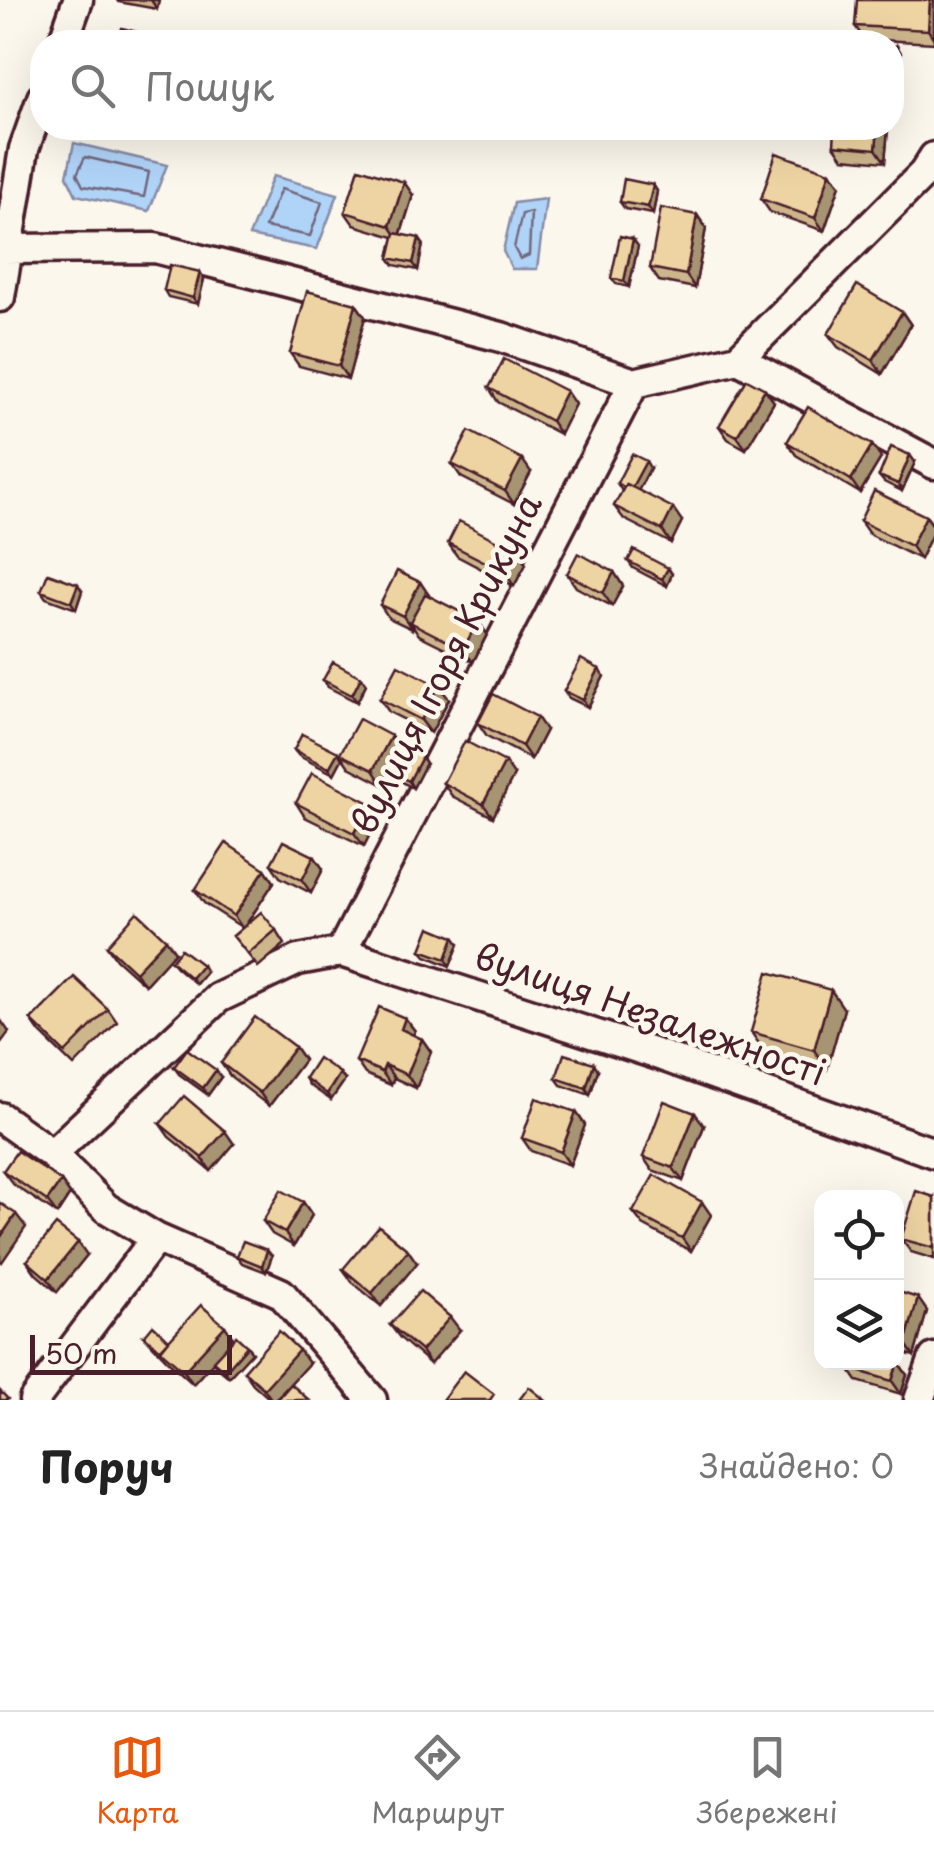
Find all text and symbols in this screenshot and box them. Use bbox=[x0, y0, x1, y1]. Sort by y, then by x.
search box bbox=[30, 30, 904, 140]
text: Пошук bbox=[145, 57, 274, 114]
icon: search bbox=[65, 58, 120, 113]
street label: вулиця Ігоря Крикуна bbox=[336, 483, 554, 842]
street label: вулиця Незалежності bbox=[468, 928, 833, 1098]
map controls bbox=[814, 1190, 904, 1370]
button: locate bbox=[814, 1190, 904, 1280]
button: layers bbox=[814, 1280, 904, 1370]
scale bar bbox=[30, 1330, 232, 1374]
text: 50 m bbox=[45, 1331, 118, 1374]
text: Поруч bbox=[40, 1434, 174, 1497]
text: Знайдено: 0 bbox=[700, 1441, 894, 1489]
tab: Карта bbox=[96, 1730, 179, 1833]
tab: Маршрут bbox=[371, 1730, 504, 1833]
tab: Збережені bbox=[697, 1730, 838, 1833]

